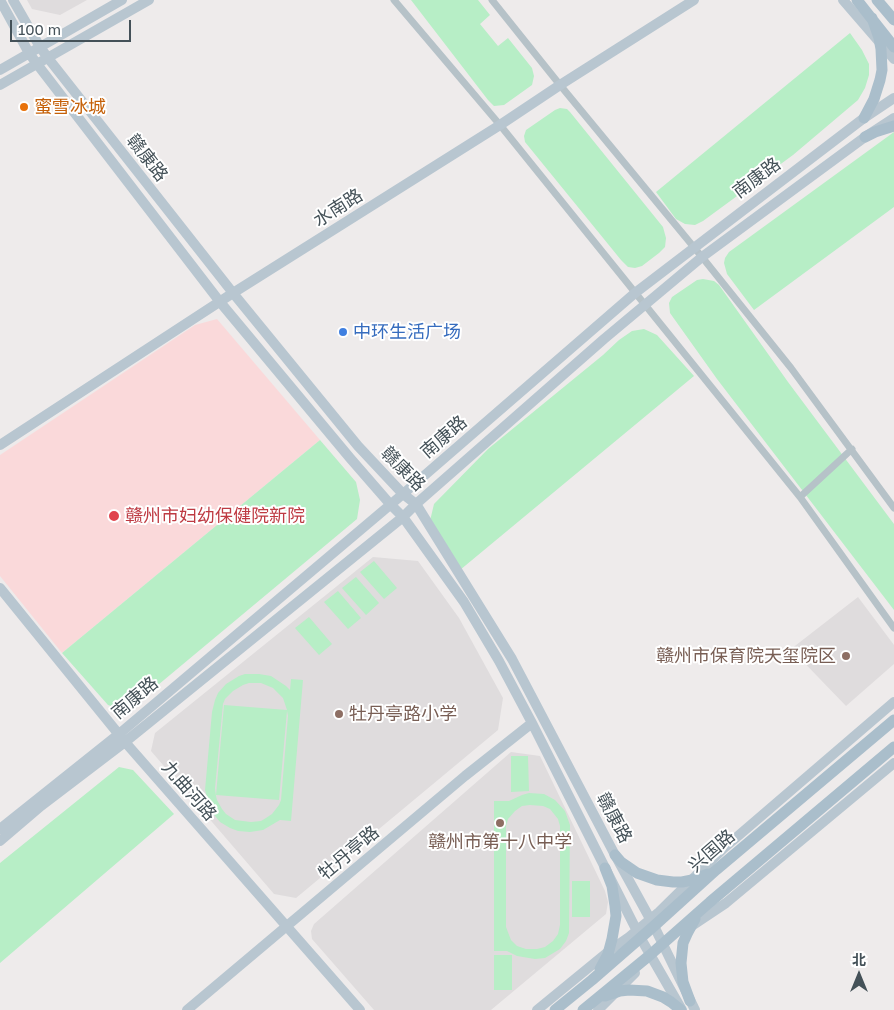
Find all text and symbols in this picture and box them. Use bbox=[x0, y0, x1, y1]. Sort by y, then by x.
scale bar bbox=[12, 10, 134, 42]
text: 100 m bbox=[18, 20, 61, 38]
place label: 蜜雪冰城 bbox=[34, 96, 106, 118]
marker: 蜜雪冰城 bbox=[18, 101, 30, 113]
street label: 赣康路 bbox=[122, 130, 172, 186]
street label: 南康路 bbox=[729, 153, 785, 203]
street label: 水南路 bbox=[309, 185, 367, 231]
place label: 中环生活广场 bbox=[353, 321, 461, 343]
marker: 中环生活广场 bbox=[337, 326, 349, 338]
street label: 南康路 bbox=[417, 411, 471, 463]
street label: 赣康路 bbox=[376, 442, 430, 496]
place label: 赣州市妇幼保健院新院 bbox=[125, 505, 305, 527]
marker: 赣州市妇幼保健院新院 bbox=[107, 509, 121, 523]
place label: 赣州市保育院天玺院区 bbox=[656, 645, 836, 667]
marker: 赣州市保育院天玺院区 bbox=[840, 650, 852, 662]
street label: 南康路 bbox=[107, 672, 163, 724]
place label: 牡丹亭路小学 bbox=[349, 703, 457, 725]
marker: 牡丹亭路小学 bbox=[333, 708, 345, 720]
street label: 九曲河路 bbox=[157, 757, 221, 825]
street label: 赣康路 bbox=[592, 789, 636, 847]
marker: 赣州市第十八中学 bbox=[494, 817, 506, 829]
street label: 牡丹亭路 bbox=[314, 822, 384, 884]
street label: 兴国路 bbox=[685, 825, 739, 877]
place label: 赣州市第十八中学 bbox=[428, 831, 572, 853]
north arrow bbox=[834, 950, 884, 1000]
text: 北 bbox=[852, 951, 866, 968]

